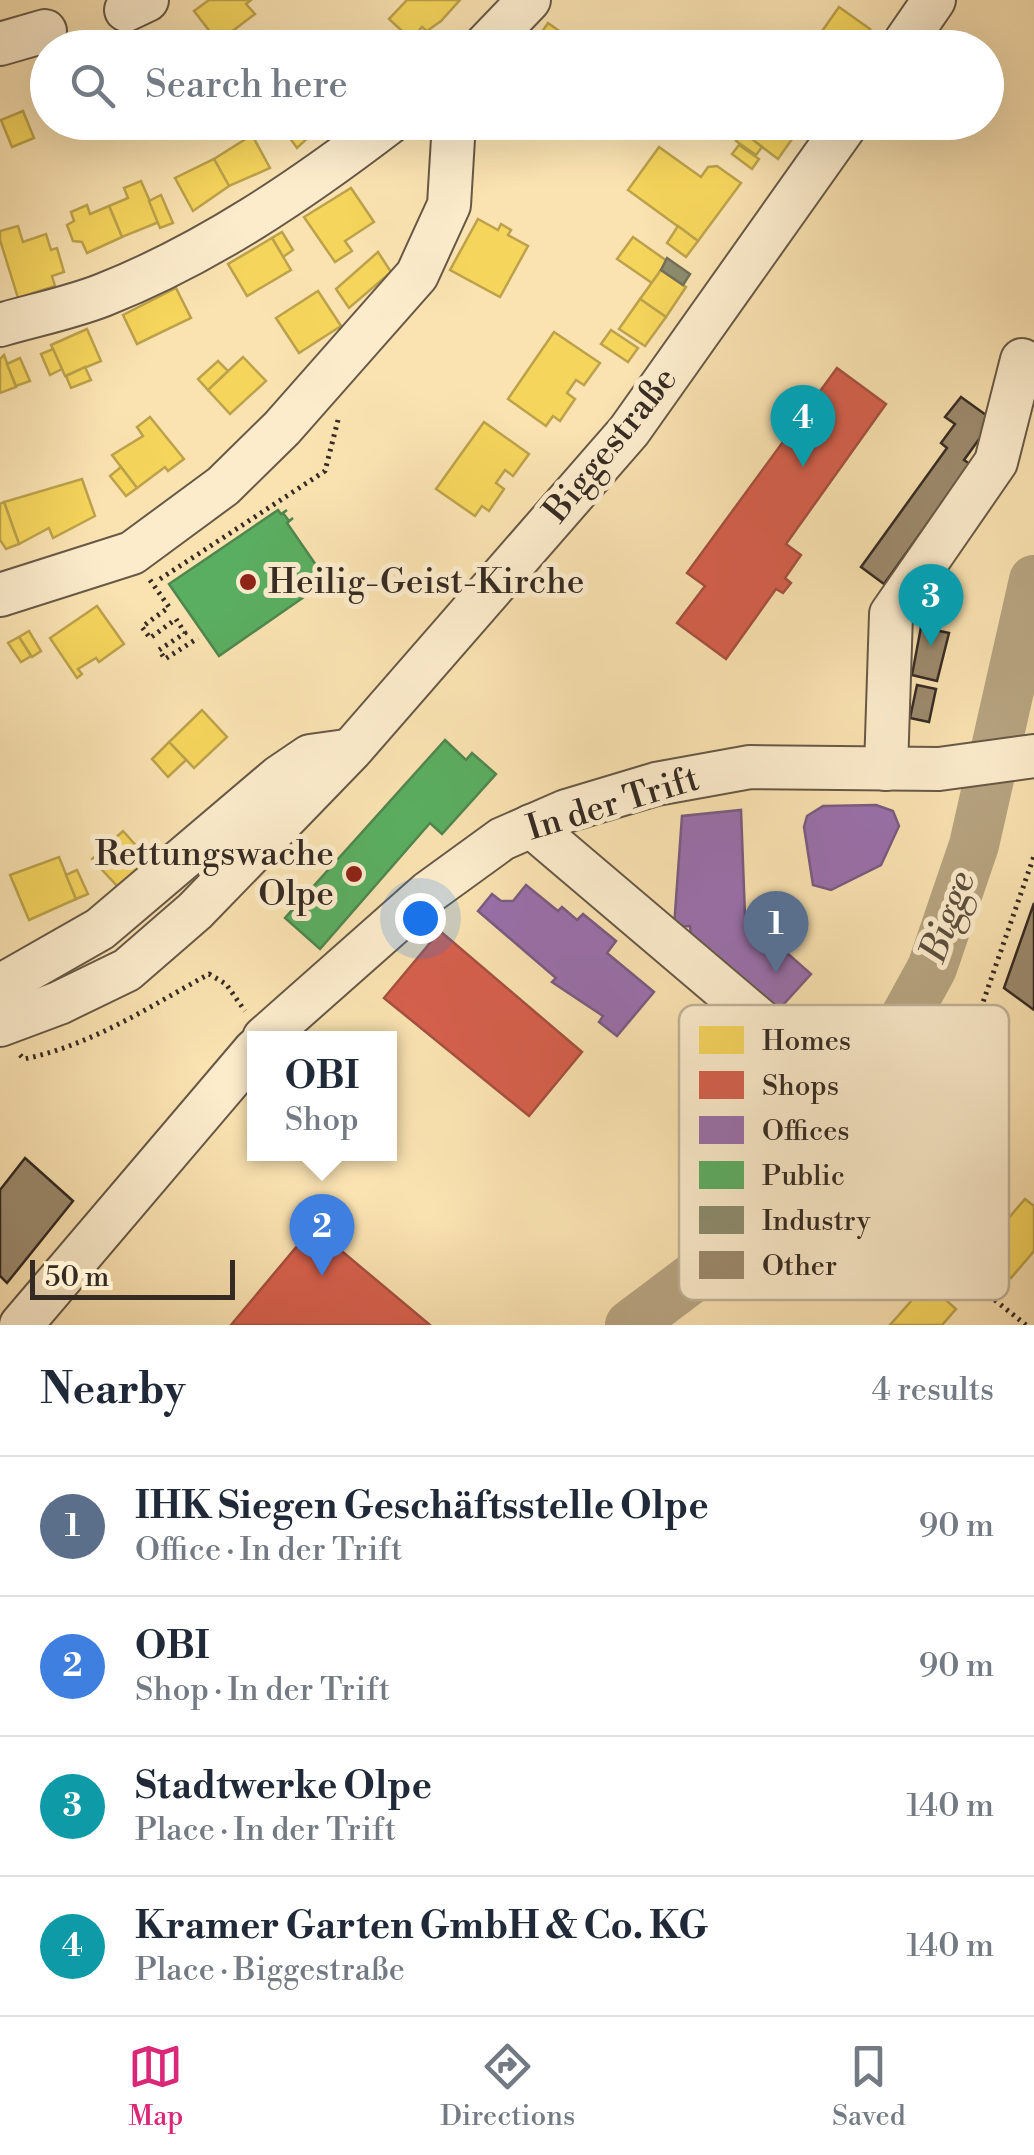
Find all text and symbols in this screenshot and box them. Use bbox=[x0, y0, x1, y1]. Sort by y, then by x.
search box bbox=[30, 30, 1004, 140]
icon: search bbox=[65, 58, 120, 113]
text: Search here bbox=[145, 62, 348, 109]
street label: Biggestraße bbox=[535, 359, 687, 532]
pin: 4 bbox=[770, 384, 836, 467]
place label: Heilig-Geist-Kirche bbox=[268, 561, 585, 604]
pin: 3 bbox=[898, 564, 964, 646]
marker: Heilig-Geist-Kirche bbox=[237, 571, 259, 593]
street label: In der Trift bbox=[522, 757, 704, 851]
place label: Rettungswache Olpe bbox=[95, 833, 334, 916]
marker: Rettungswache Olpe bbox=[343, 863, 365, 885]
water label: Bigge bbox=[910, 865, 986, 970]
pin: 1 bbox=[744, 890, 808, 973]
your location bbox=[395, 893, 446, 944]
legend bbox=[679, 1005, 1009, 1300]
text: Homes bbox=[762, 1024, 851, 1059]
popup bbox=[247, 1031, 397, 1161]
text: OBI bbox=[285, 1053, 359, 1100]
text: Shops bbox=[762, 1069, 839, 1104]
text: Shop bbox=[285, 1100, 359, 1140]
text: Offices bbox=[762, 1114, 850, 1149]
text: Public bbox=[762, 1159, 845, 1194]
pin: 2 bbox=[290, 1194, 354, 1276]
text: Industry bbox=[762, 1204, 871, 1239]
text: Other bbox=[762, 1249, 837, 1284]
scale bar bbox=[30, 1255, 235, 1300]
text: 50 m bbox=[45, 1260, 109, 1295]
text: Nearby bbox=[40, 1364, 185, 1417]
text: 4 results bbox=[872, 1370, 994, 1410]
text: IHK Siegen Geschäftsstelle Olpe bbox=[135, 1483, 709, 1530]
text: 1 bbox=[65, 1506, 80, 1546]
text: 90 m bbox=[919, 1506, 994, 1546]
text: Office · In der Trift bbox=[135, 1530, 402, 1570]
text: OBI bbox=[135, 1623, 209, 1670]
text: 2 bbox=[62, 1646, 83, 1686]
text: 90 m bbox=[919, 1646, 994, 1686]
text: Shop · In der Trift bbox=[135, 1670, 390, 1710]
text: Stadtwerke Olpe bbox=[135, 1763, 432, 1810]
text: 3 bbox=[63, 1786, 82, 1826]
text: 140 m bbox=[907, 1786, 994, 1826]
text: Place · In der Trift bbox=[135, 1810, 396, 1850]
text: Kramer Garten GmbH & Co. KG bbox=[135, 1903, 708, 1950]
text: 4 bbox=[62, 1926, 83, 1966]
text: 140 m bbox=[907, 1926, 994, 1966]
text: Place · Biggestraße bbox=[135, 1950, 405, 1990]
tab: Map bbox=[128, 2039, 183, 2134]
tab: Directions bbox=[440, 2039, 575, 2134]
tab: Saved bbox=[832, 2039, 906, 2134]

